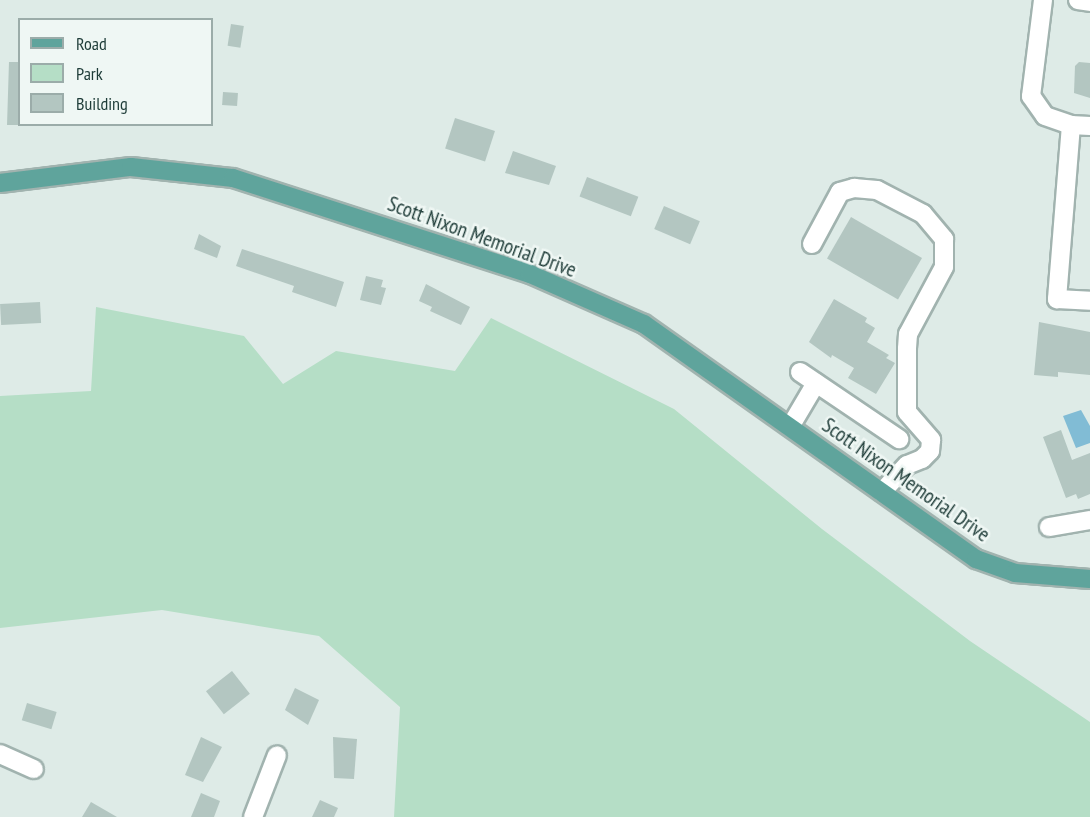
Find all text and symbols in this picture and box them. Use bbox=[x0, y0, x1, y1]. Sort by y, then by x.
legend bbox=[18, 18, 213, 126]
text: Road bbox=[76, 32, 107, 55]
text: Park bbox=[76, 62, 103, 85]
text: Building bbox=[76, 92, 128, 115]
street label: Scott Nixon Memorial Drive bbox=[384, 191, 580, 283]
street label: Scott Nixon Memorial Drive bbox=[817, 413, 995, 547]

